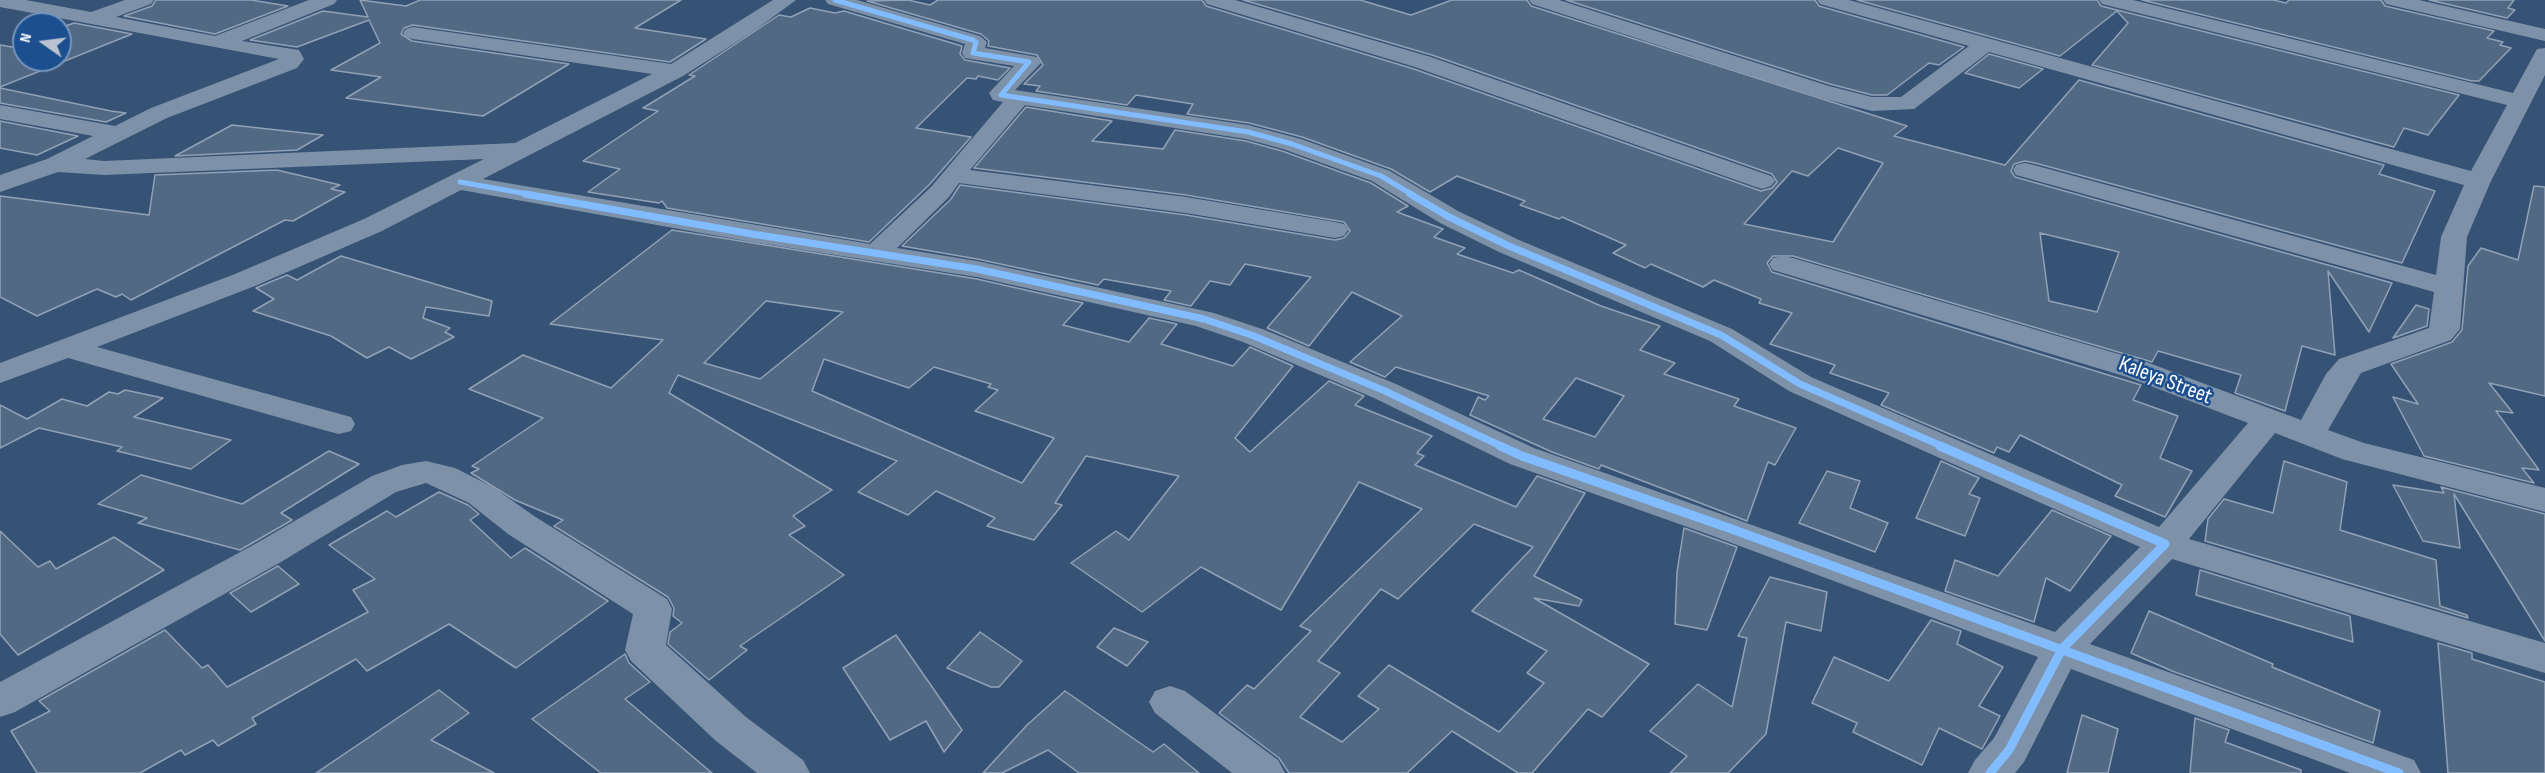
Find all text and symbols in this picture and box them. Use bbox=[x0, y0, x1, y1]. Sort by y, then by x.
north arrow bbox=[12, 12, 72, 72]
text: N bbox=[16, 32, 36, 44]
street label: Kaleya Street bbox=[2115, 351, 2215, 411]

